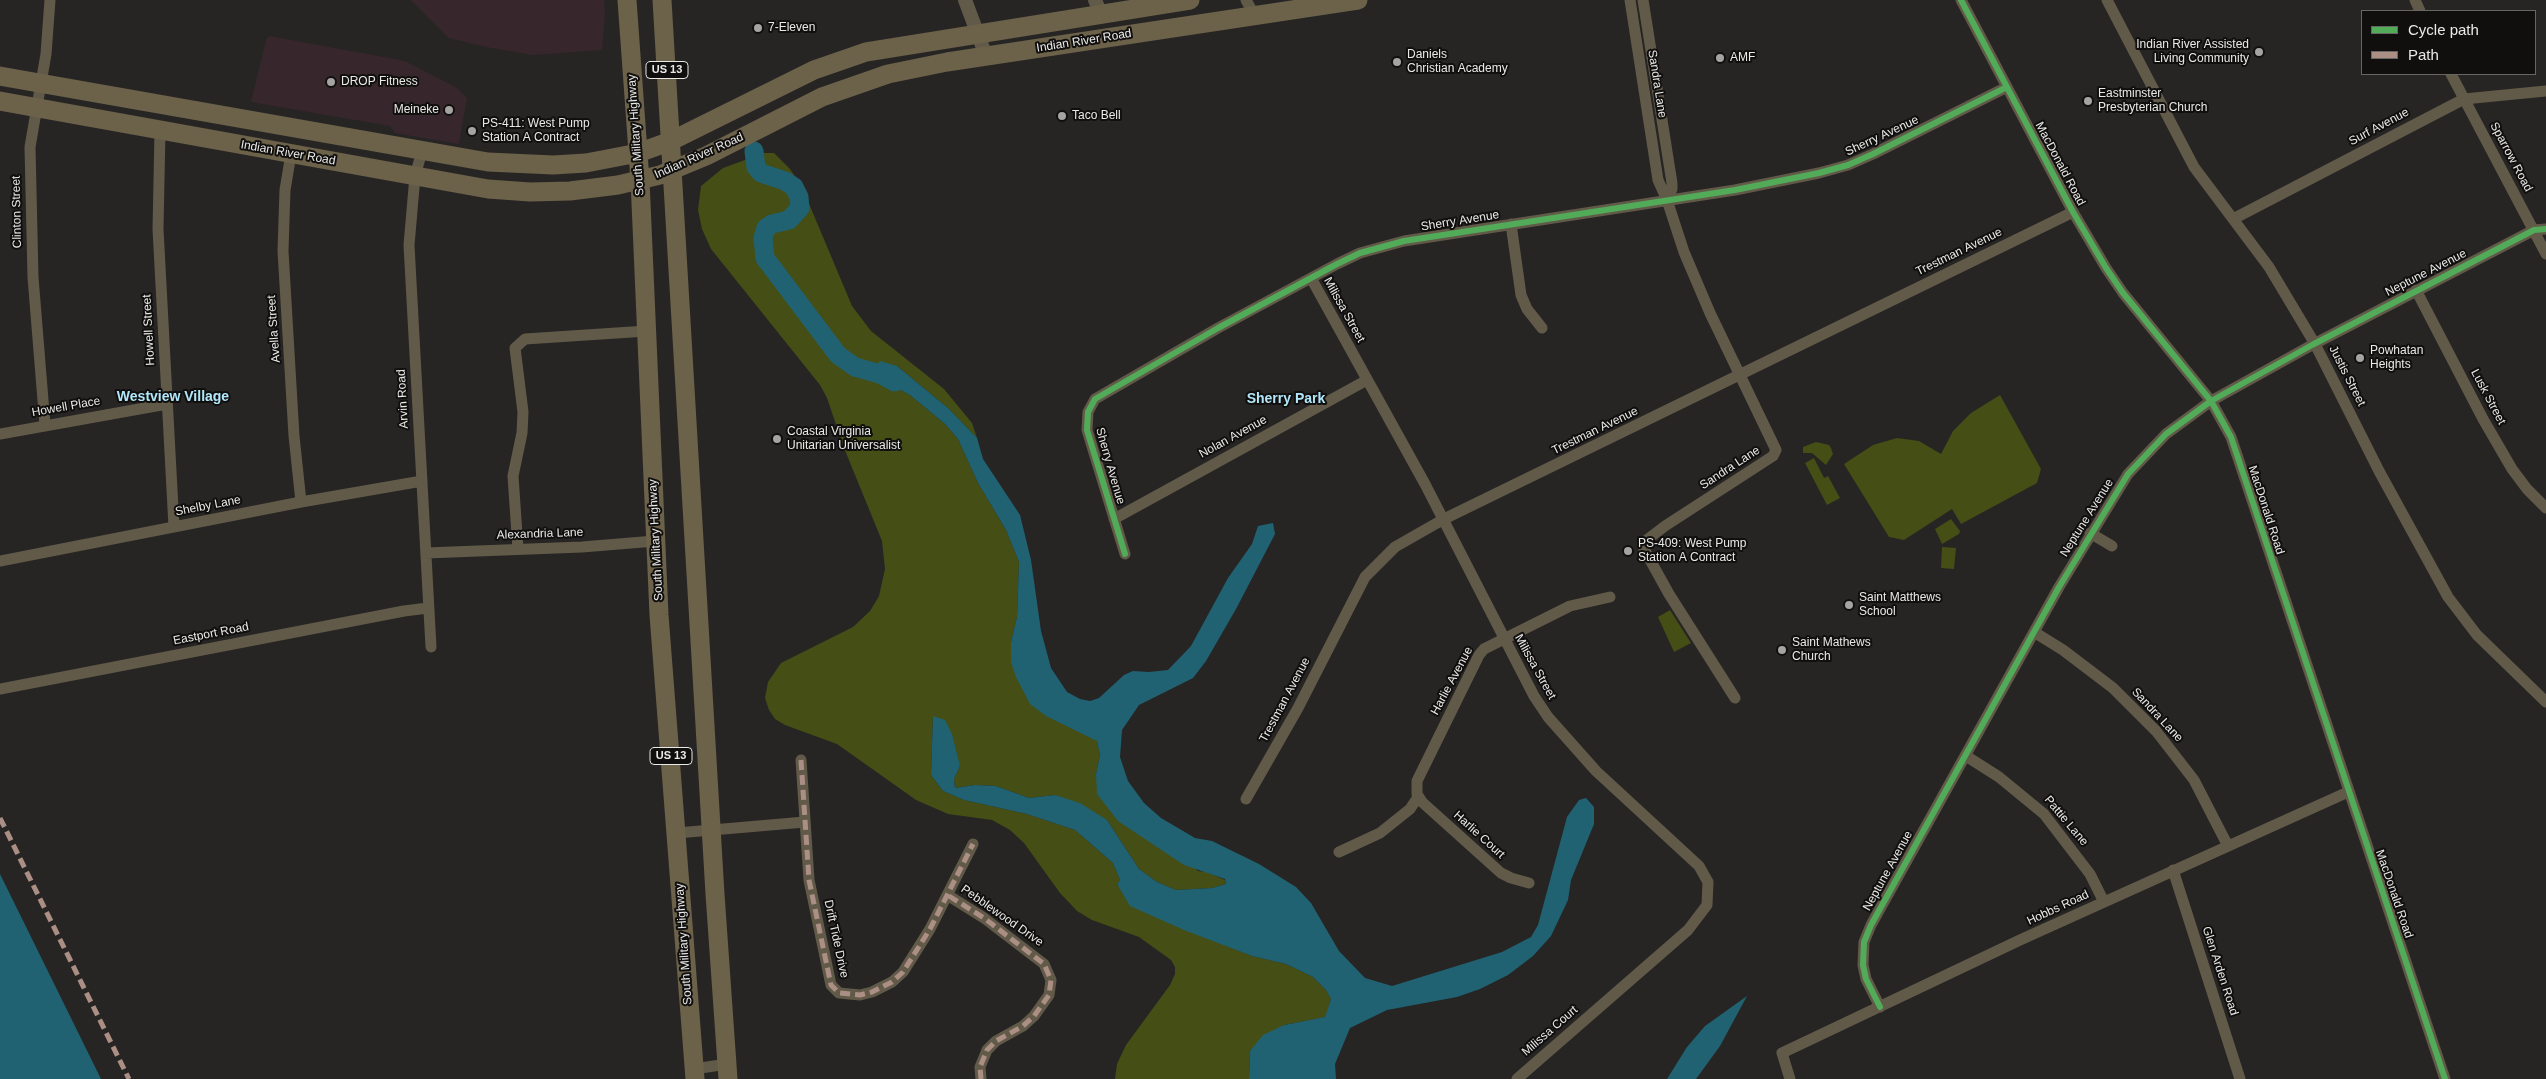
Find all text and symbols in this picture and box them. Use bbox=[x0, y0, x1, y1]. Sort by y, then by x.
legend bbox=[2361, 10, 2536, 75]
place label: 7-Eleven bbox=[768, 21, 815, 35]
text: Cycle path bbox=[2408, 21, 2479, 38]
marker: 7-Eleven bbox=[752, 22, 764, 34]
street label: Indian River Road bbox=[1035, 26, 1133, 56]
place label: Indian River Assisted Living Community bbox=[2136, 38, 2249, 66]
marker: Indian River Assisted Living Community bbox=[2253, 46, 2265, 58]
text: Path bbox=[2408, 46, 2439, 63]
place label: Daniels Christian Academy bbox=[1407, 48, 1508, 76]
street label: Sandra Lane bbox=[1645, 49, 1669, 119]
place label: AMF bbox=[1730, 51, 1755, 65]
marker: AMF bbox=[1714, 52, 1726, 64]
marker: Daniels Christian Academy bbox=[1391, 56, 1403, 68]
road number: US 13 bbox=[646, 62, 688, 78]
street label: South Military Highway bbox=[625, 74, 647, 196]
place label: DROP Fitness bbox=[341, 75, 418, 89]
marker: DROP Fitness bbox=[325, 76, 337, 88]
place label: Eastminster Presbyterian Church bbox=[2098, 87, 2207, 115]
marker: Eastminster Presbyterian Church bbox=[2082, 95, 2094, 107]
place label: Meineke bbox=[394, 103, 439, 117]
marker: Meineke bbox=[443, 104, 455, 116]
street label: Surf Avenue bbox=[2347, 105, 2411, 149]
place label: Taco Bell bbox=[1072, 109, 1121, 123]
marker: Taco Bell bbox=[1056, 110, 1068, 122]
street label: Sherry Avenue bbox=[1843, 113, 1921, 159]
place label: PS-411: West Pump Station A Contract bbox=[482, 117, 590, 145]
street label: MacDonald Road bbox=[2032, 120, 2088, 208]
street label: Sparrow Road bbox=[2487, 120, 2535, 194]
marker: PS-411: West Pump Station A Contract bbox=[466, 125, 478, 137]
street label: Indian River Road bbox=[652, 130, 746, 182]
street label: Indian River Road bbox=[239, 138, 337, 168]
street label: Clinton Street bbox=[9, 176, 25, 248]
street label: Sherry Avenue bbox=[1420, 208, 1500, 234]
street label: Trestman Avenue bbox=[1914, 225, 2004, 279]
street label: Neptune Avenue bbox=[2383, 246, 2469, 300]
street label: Milissa Street bbox=[1320, 275, 1368, 345]
street label: Howell Street bbox=[140, 294, 158, 366]
street label: Avella Street bbox=[264, 295, 284, 363]
street label: Justis Street bbox=[2326, 343, 2368, 409]
place label: Powhatan Heights bbox=[2370, 344, 2423, 372]
marker: Powhatan Heights bbox=[2354, 352, 2366, 364]
street label: Lusk Street bbox=[2467, 367, 2509, 427]
street label: Arvin Road bbox=[394, 369, 412, 429]
district label: Westview Village bbox=[117, 389, 229, 405]
district label: Sherry Park bbox=[1247, 391, 1325, 407]
street label: Howell Place bbox=[31, 394, 101, 420]
street label: Trestman Avenue bbox=[1550, 404, 1640, 458]
street label: Nolan Avenue bbox=[1197, 412, 1269, 462]
place label: Coastal Virginia Unitarian Universalist bbox=[787, 425, 900, 453]
street label: Sherry Avenue bbox=[1092, 426, 1128, 506]
marker: Coastal Virginia Unitarian Universalist bbox=[771, 433, 783, 445]
street label: Sandra Lane bbox=[1697, 443, 1763, 493]
street label: MacDonald Road bbox=[2245, 464, 2287, 556]
street label: Neptune Avenue bbox=[2057, 476, 2117, 560]
street label: South Military Highway bbox=[646, 479, 666, 601]
street label: Shelby Lane bbox=[174, 493, 242, 519]
street label: Alexandria Lane bbox=[496, 525, 584, 543]
place label: PS-409: West Pump Station A Contract bbox=[1638, 537, 1746, 565]
marker: PS-409: West Pump Station A Contract bbox=[1622, 545, 1634, 557]
place label: Saint Matthews School bbox=[1859, 591, 1941, 619]
marker: Saint Matthews School bbox=[1843, 599, 1855, 611]
street label: Eastport Road bbox=[172, 620, 250, 648]
street label: Milissa Street bbox=[1511, 632, 1559, 702]
place label: Saint Mathews Church bbox=[1792, 636, 1871, 664]
street label: Harlie Avenue bbox=[1428, 644, 1476, 718]
marker: Saint Mathews Church bbox=[1776, 644, 1788, 656]
street label: Trestman Avenue bbox=[1257, 655, 1313, 745]
street label: Sandra Lane bbox=[2128, 685, 2186, 745]
road number: US 13 bbox=[650, 748, 692, 764]
street label: Pattie Lane bbox=[2041, 793, 2091, 849]
street label: Harlie Court bbox=[1450, 808, 1508, 862]
street label: Neptune Avenue bbox=[1860, 829, 1916, 913]
street label: MacDonald Road bbox=[2372, 848, 2416, 940]
street label: Pebblewood Drive bbox=[958, 882, 1046, 950]
street label: South Military Highway bbox=[673, 883, 695, 1005]
street label: Hobbs Road bbox=[2025, 887, 2091, 929]
street label: Drift Tide Drive bbox=[821, 899, 851, 979]
street label: Glen Arden Road bbox=[2199, 925, 2241, 1017]
street label: Milissa Court bbox=[1519, 1003, 1581, 1059]

